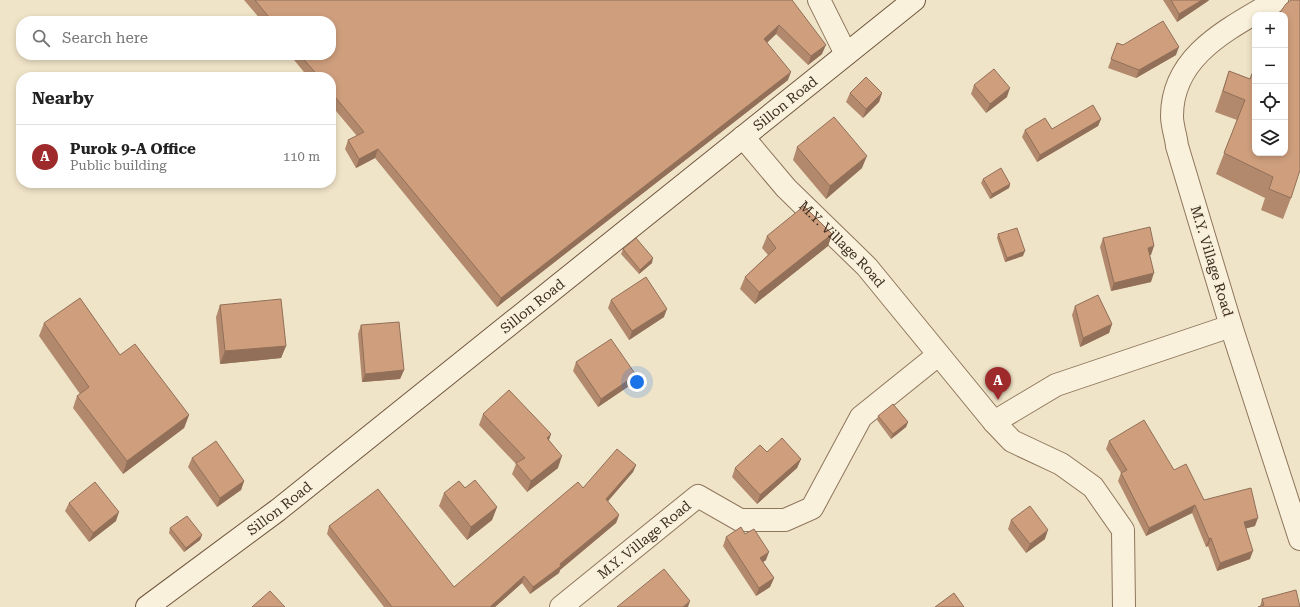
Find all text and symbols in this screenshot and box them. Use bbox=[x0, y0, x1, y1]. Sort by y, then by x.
map controls bbox=[1252, 12, 1288, 156]
button: + bbox=[1252, 12, 1288, 48]
search box bbox=[16, 16, 336, 60]
icon: search bbox=[30, 27, 52, 49]
text: Search here bbox=[62, 29, 148, 47]
button: − bbox=[1252, 48, 1288, 84]
street label: Sillon Road bbox=[750, 73, 820, 134]
button: locate bbox=[1252, 84, 1288, 120]
text: Nearby bbox=[32, 88, 94, 108]
button: layers bbox=[1252, 120, 1288, 156]
text: Purok 9-A Office bbox=[70, 140, 196, 158]
text: A bbox=[40, 149, 50, 164]
text: 110 m bbox=[283, 149, 320, 164]
text: Public building bbox=[70, 158, 167, 173]
street label: M.Y. Village Road bbox=[796, 197, 888, 290]
street label: M.Y. Village Road bbox=[1188, 204, 1236, 318]
street label: Sillon Road bbox=[497, 276, 568, 337]
pin: A bbox=[985, 367, 1011, 400]
your location bbox=[627, 372, 647, 392]
street label: Sillon Road bbox=[244, 478, 315, 538]
street label: M.Y. Village Road bbox=[594, 497, 694, 582]

